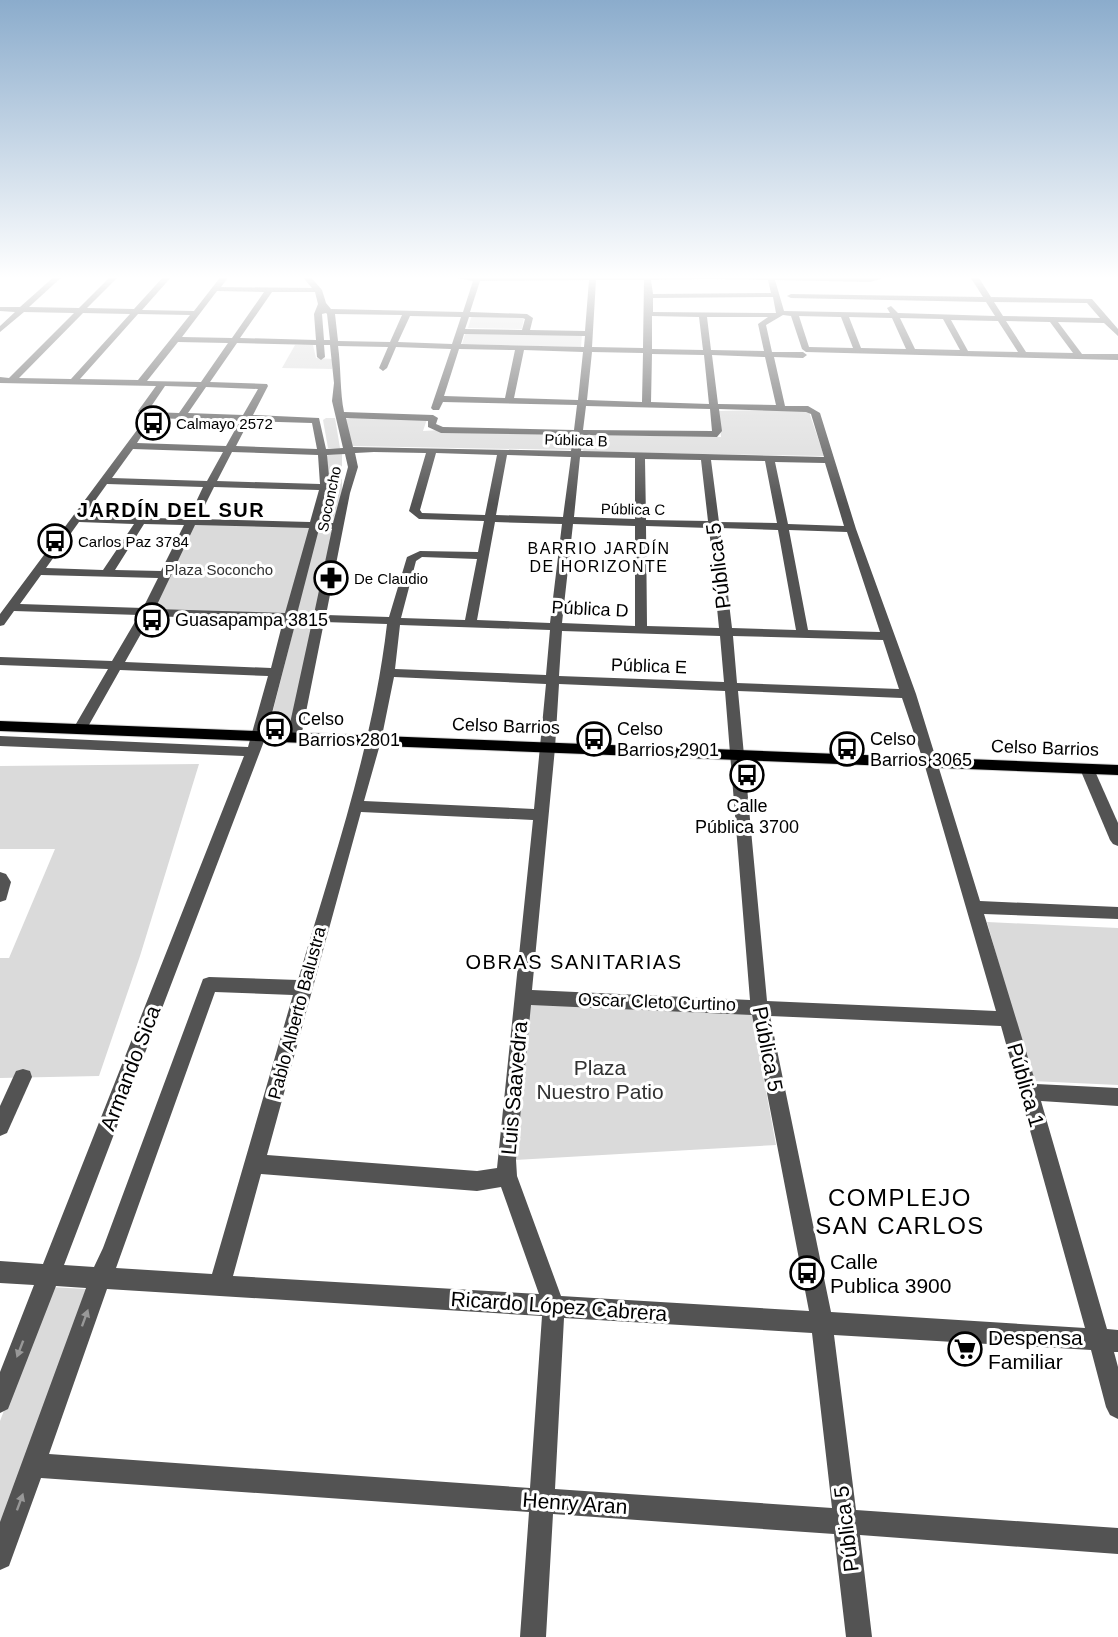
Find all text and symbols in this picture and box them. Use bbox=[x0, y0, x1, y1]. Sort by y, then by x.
bus stop icon: Calmayo 2572 bbox=[135, 405, 171, 441]
place label: Calmayo 2572 bbox=[176, 415, 273, 432]
street label: Pública B bbox=[544, 430, 608, 450]
street label: Soconcho bbox=[314, 465, 344, 533]
district label: JARDÍN DEL SUR bbox=[77, 499, 265, 521]
street label: Pública C bbox=[601, 500, 665, 518]
street label: Pública 5 bbox=[701, 522, 735, 610]
bus stop icon: Carlos Paz 3784 bbox=[37, 523, 73, 559]
place label: Carlos Paz 3784 bbox=[78, 533, 189, 550]
district label: BARRIO JARDÍN DE HORIZONTE bbox=[527, 539, 671, 575]
pharmacy icon: De Claudio bbox=[313, 560, 349, 596]
park label: Plaza Soconcho bbox=[165, 561, 273, 578]
place label: De Claudio bbox=[354, 570, 428, 587]
street label: Pública D bbox=[551, 597, 629, 621]
bus stop icon: Guasapampa 3815 bbox=[134, 602, 170, 638]
place label: Guasapampa 3815 bbox=[175, 610, 328, 630]
street label: Pública E bbox=[611, 655, 687, 677]
place label: Celso Barrios 2801 bbox=[298, 709, 400, 750]
bus stop icon: Celso Barrios 2801 bbox=[257, 711, 293, 747]
street label: Celso Barrios bbox=[452, 714, 560, 738]
place label: Celso Barrios 2901 bbox=[617, 719, 719, 760]
bus stop icon: Celso Barrios 2901 bbox=[576, 721, 612, 757]
place label: Celso Barrios 3065 bbox=[870, 729, 972, 770]
bus stop icon: Celso Barrios 3065 bbox=[829, 731, 865, 767]
street label: Celso Barrios bbox=[991, 736, 1099, 760]
bus stop icon: Calle Pública 3700 bbox=[729, 757, 765, 793]
place label: Calle Pública 3700 bbox=[695, 796, 799, 837]
street label: Pablo Alberto Balustra bbox=[264, 923, 330, 1102]
district label: OBRAS SANITARIAS bbox=[465, 951, 683, 973]
street label: Oscar Cleto Curtino bbox=[578, 989, 736, 1015]
street label: Armando Sica bbox=[96, 1002, 164, 1134]
street label: Pública 5 bbox=[748, 1004, 788, 1094]
street label: Luis Saavedra bbox=[497, 1020, 531, 1156]
street label: Pública 1 bbox=[1003, 1040, 1049, 1130]
park label: Plaza Nuestro Patio bbox=[536, 1056, 664, 1103]
district label: COMPLEJO SAN CARLOS bbox=[815, 1184, 985, 1239]
place label: Calle Publica 3900 bbox=[830, 1250, 951, 1297]
bus stop icon: Calle Publica 3900 bbox=[789, 1255, 825, 1291]
street label: Ricardo López Cabrera bbox=[450, 1287, 668, 1325]
one-way arrow bbox=[81, 1309, 91, 1327]
place label: Despensa Familiar bbox=[988, 1326, 1083, 1373]
supermarket icon: Despensa Familiar bbox=[947, 1331, 983, 1367]
one-way arrow bbox=[15, 1340, 24, 1358]
street label: Pública 5 bbox=[829, 1485, 863, 1573]
street label: Henry Aran bbox=[522, 1488, 628, 1518]
one-way arrow bbox=[15, 1493, 25, 1511]

